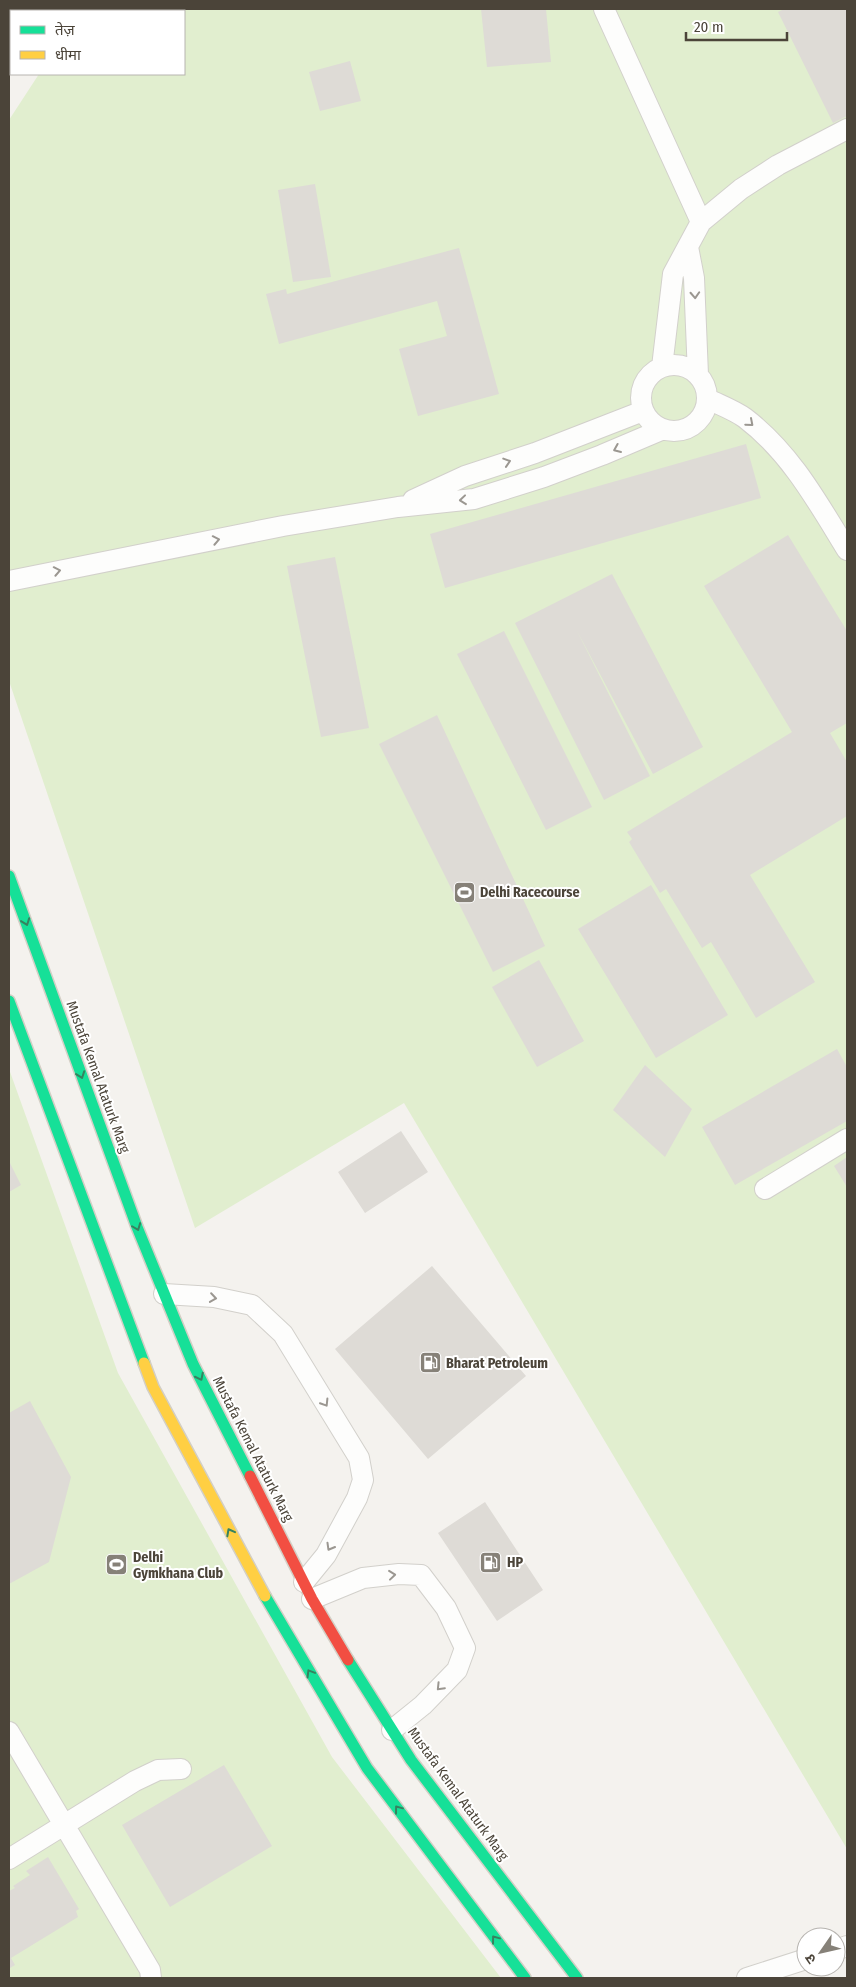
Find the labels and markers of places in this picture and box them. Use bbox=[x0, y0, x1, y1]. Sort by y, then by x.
sports icon: Delhi Racecourse bbox=[452, 880, 476, 904]
place label: Delhi Racecourse bbox=[480, 884, 580, 901]
fuel station icon: Bharat Petroleum bbox=[418, 1351, 442, 1375]
place label: Bharat Petroleum bbox=[446, 1355, 548, 1372]
place label: Delhi Gymkhana Club bbox=[133, 1549, 224, 1582]
fuel station icon: HP bbox=[479, 1550, 503, 1574]
sports icon: Delhi Gymkhana Club bbox=[105, 1553, 129, 1577]
place label: HP bbox=[507, 1554, 523, 1571]

